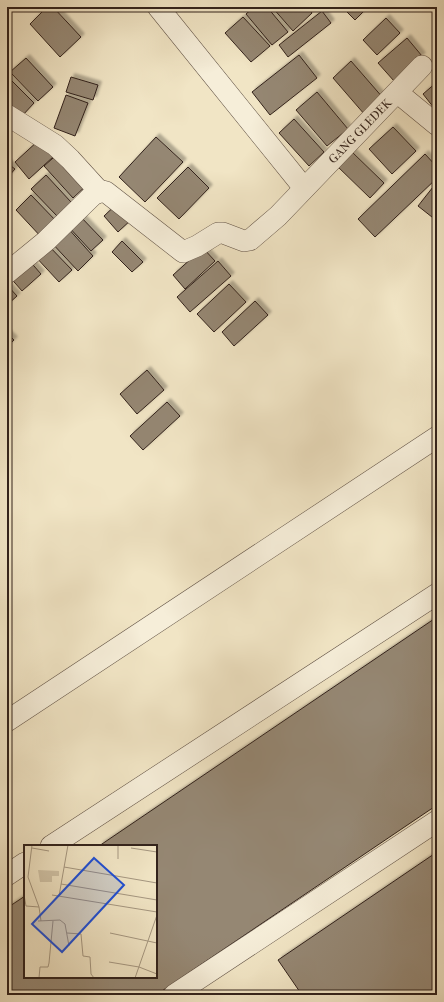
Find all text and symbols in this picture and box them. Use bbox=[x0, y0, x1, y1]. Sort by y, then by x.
street label: GANG GLEDEK bbox=[326, 95, 395, 166]
inset map bbox=[24, 845, 157, 978]

